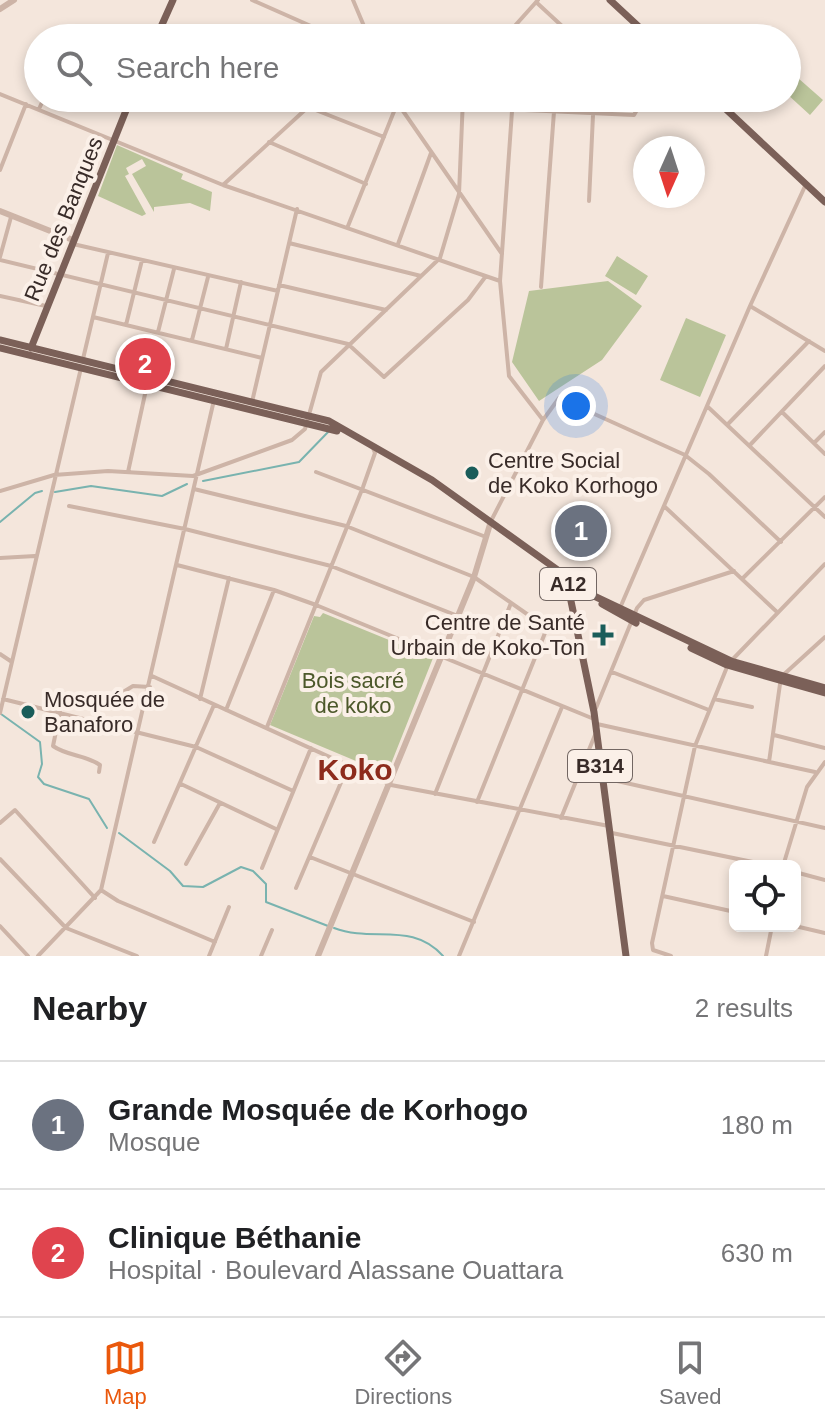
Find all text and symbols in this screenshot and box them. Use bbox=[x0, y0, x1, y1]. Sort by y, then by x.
search box bbox=[24, 24, 801, 112]
icon: search bbox=[52, 46, 96, 90]
text: Search here bbox=[116, 51, 279, 84]
street label: Rue des Banques bbox=[19, 133, 108, 305]
north arrow bbox=[633, 136, 705, 208]
pin: 2 bbox=[119, 334, 171, 394]
your location bbox=[556, 386, 596, 426]
place label: Centre Social de Koko Korhogo bbox=[488, 448, 658, 498]
marker: Centre Social de Koko Korhogo bbox=[463, 464, 481, 482]
pin: 1 bbox=[555, 501, 607, 561]
road number: A12 bbox=[540, 568, 596, 600]
place label: Centre de Santé Urbain de Koko-Ton bbox=[391, 610, 585, 660]
marker: Centre de Santé Urbain de Koko-Ton bbox=[592, 624, 614, 646]
park label: Bois sacré de koko bbox=[302, 668, 404, 718]
place label: Mosquée de Banaforo bbox=[44, 687, 165, 737]
marker: Mosquée de Banaforo bbox=[19, 703, 37, 721]
road number: B314 bbox=[568, 750, 632, 782]
district label: Koko bbox=[318, 753, 393, 786]
map controls bbox=[729, 860, 801, 932]
button: locate bbox=[729, 860, 801, 932]
text: Nearby bbox=[32, 989, 147, 1027]
text: 2 results bbox=[695, 993, 793, 1023]
text: Grande Mosquée de Korhogo bbox=[108, 1093, 528, 1126]
text: 1 bbox=[51, 1110, 65, 1140]
text: 180 m bbox=[721, 1110, 793, 1140]
text: Mosque bbox=[108, 1127, 201, 1157]
text: Clinique Béthanie bbox=[108, 1221, 361, 1254]
text: 2 bbox=[51, 1238, 65, 1268]
text: 630 m bbox=[721, 1238, 793, 1268]
text: Hospital · Boulevard Alassane Ouattara bbox=[108, 1255, 563, 1285]
tab: Map bbox=[103, 1336, 147, 1410]
tab: Directions bbox=[354, 1336, 452, 1410]
tab: Saved bbox=[659, 1336, 722, 1410]

